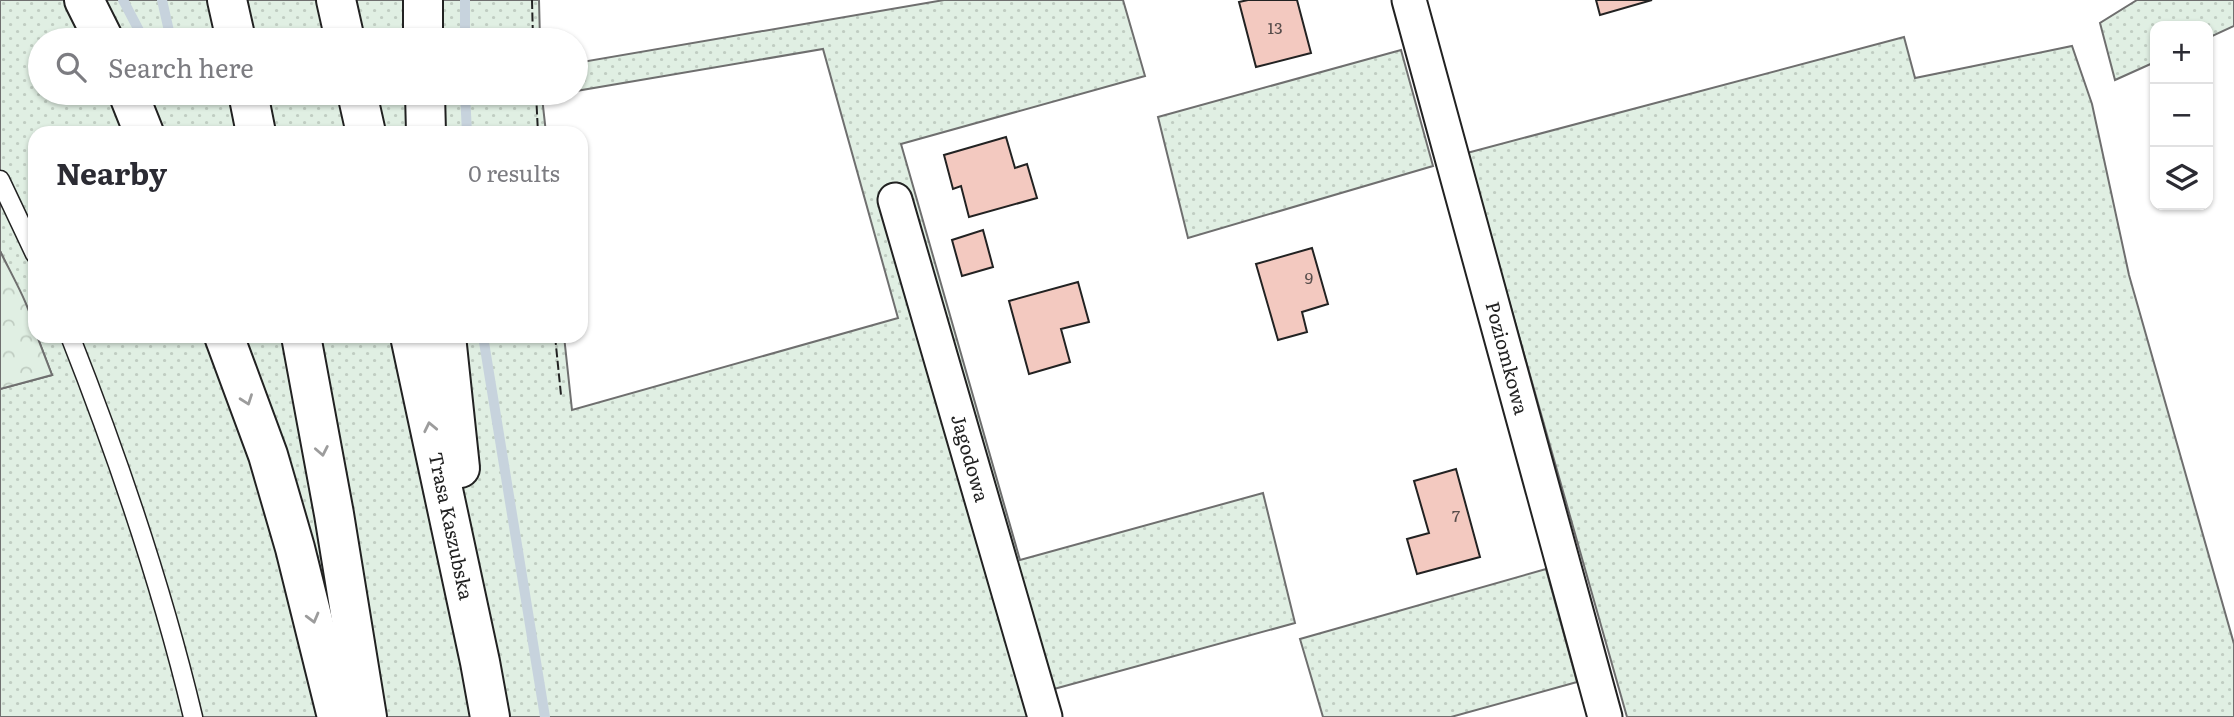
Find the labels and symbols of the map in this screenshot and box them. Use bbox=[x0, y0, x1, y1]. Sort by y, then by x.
house number: 13 bbox=[1267, 15, 1283, 39]
house number: 9 bbox=[1305, 265, 1313, 289]
street label: Poziomkowa bbox=[1479, 298, 1537, 418]
one-way arrow bbox=[239, 394, 253, 406]
street label: Jagodowa bbox=[945, 411, 997, 506]
one-way arrow bbox=[423, 421, 438, 433]
one-way arrow bbox=[314, 445, 329, 457]
street label: Trasa Kaszubska bbox=[423, 449, 481, 603]
house number: 7 bbox=[1452, 503, 1460, 527]
one-way arrow bbox=[305, 612, 319, 624]

